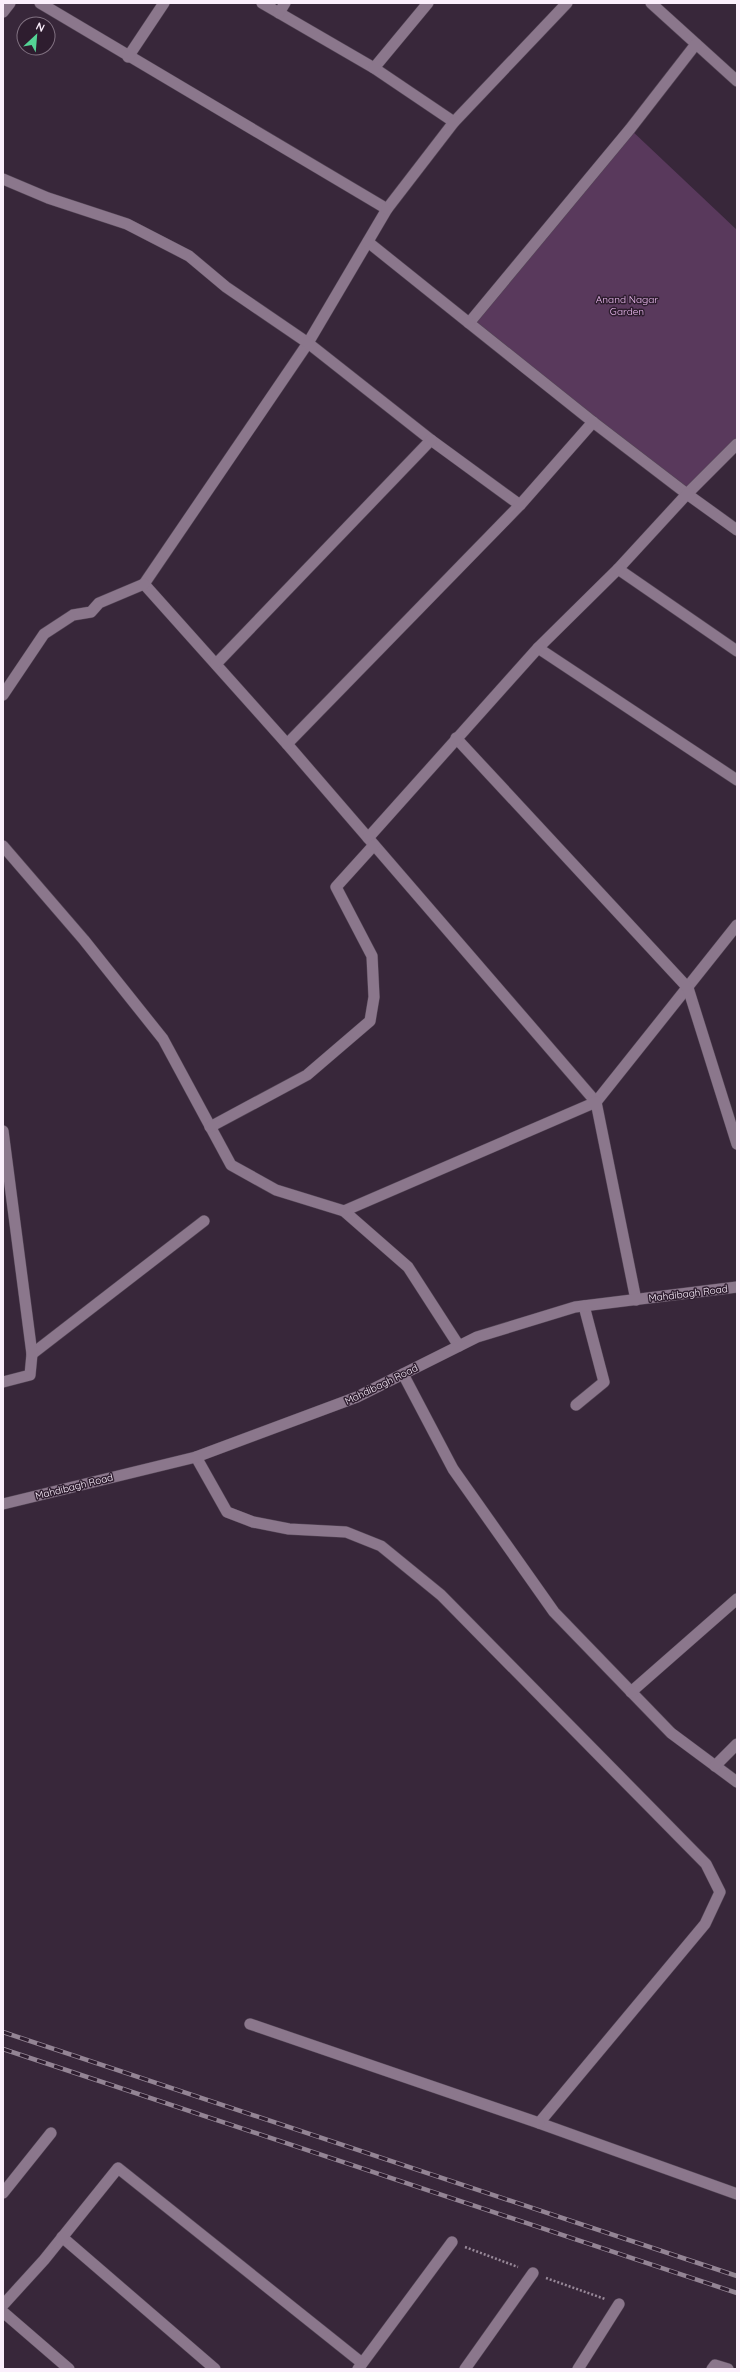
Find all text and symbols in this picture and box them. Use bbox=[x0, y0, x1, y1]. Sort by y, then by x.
north arrow bbox=[16, 16, 56, 56]
text: N bbox=[34, 19, 47, 35]
park label: Anand Nagar Garden bbox=[596, 293, 658, 318]
street label: Mahdibagh Road bbox=[648, 1282, 728, 1305]
street label: Mahdibagh Road bbox=[343, 1361, 420, 1408]
street label: Mahdibagh Road bbox=[34, 1471, 114, 1502]

